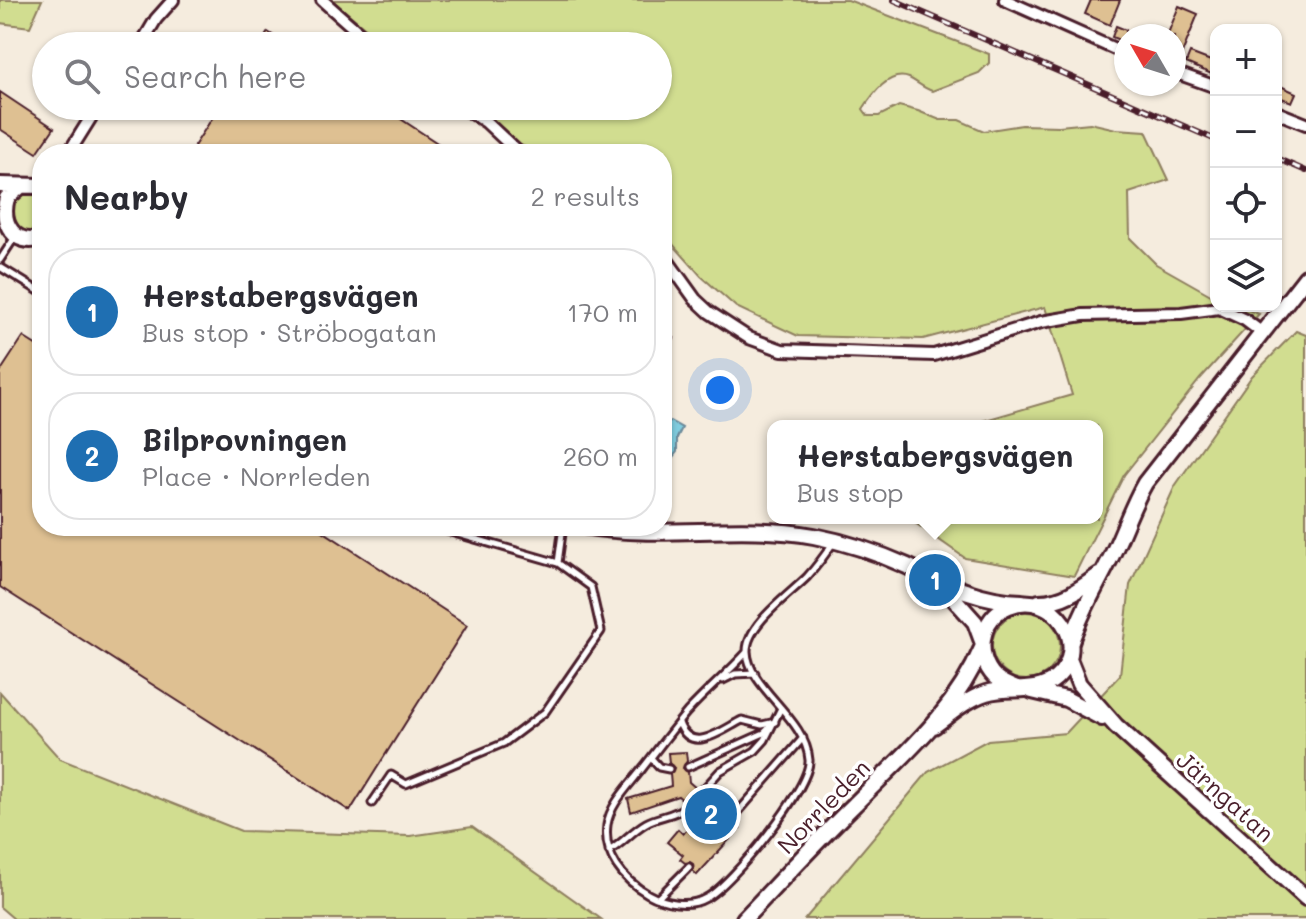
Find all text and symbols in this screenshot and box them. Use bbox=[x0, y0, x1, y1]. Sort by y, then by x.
north arrow bbox=[1114, 24, 1186, 96]
map controls bbox=[1210, 24, 1282, 312]
button: + bbox=[1210, 24, 1282, 96]
search box bbox=[32, 32, 672, 120]
icon: search bbox=[60, 54, 104, 98]
text: Search here bbox=[124, 56, 307, 96]
button: − bbox=[1210, 96, 1282, 168]
button: locate bbox=[1210, 168, 1282, 240]
text: Nearby bbox=[64, 174, 189, 219]
text: 2 results bbox=[531, 179, 640, 213]
button: layers bbox=[1210, 240, 1282, 312]
text: Herstabergsvägen bbox=[142, 275, 419, 315]
text: 1 bbox=[86, 295, 98, 329]
text: 170 m bbox=[567, 295, 638, 329]
text: Bus stop · Ströbogatan bbox=[142, 315, 437, 349]
your location bbox=[700, 370, 740, 410]
text: Bilprovningen bbox=[142, 419, 347, 459]
popup bbox=[767, 420, 1103, 524]
text: Herstabergsvägen bbox=[797, 435, 1073, 475]
text: 2 bbox=[85, 439, 99, 473]
text: 260 m bbox=[563, 439, 638, 473]
text: Place · Norrleden bbox=[142, 459, 370, 493]
text: Bus stop bbox=[797, 475, 904, 509]
pin: 1 bbox=[909, 550, 961, 610]
street label: Järngatan bbox=[1171, 744, 1281, 848]
street label: Norrleden bbox=[770, 752, 876, 860]
pin: 2 bbox=[685, 784, 737, 844]

